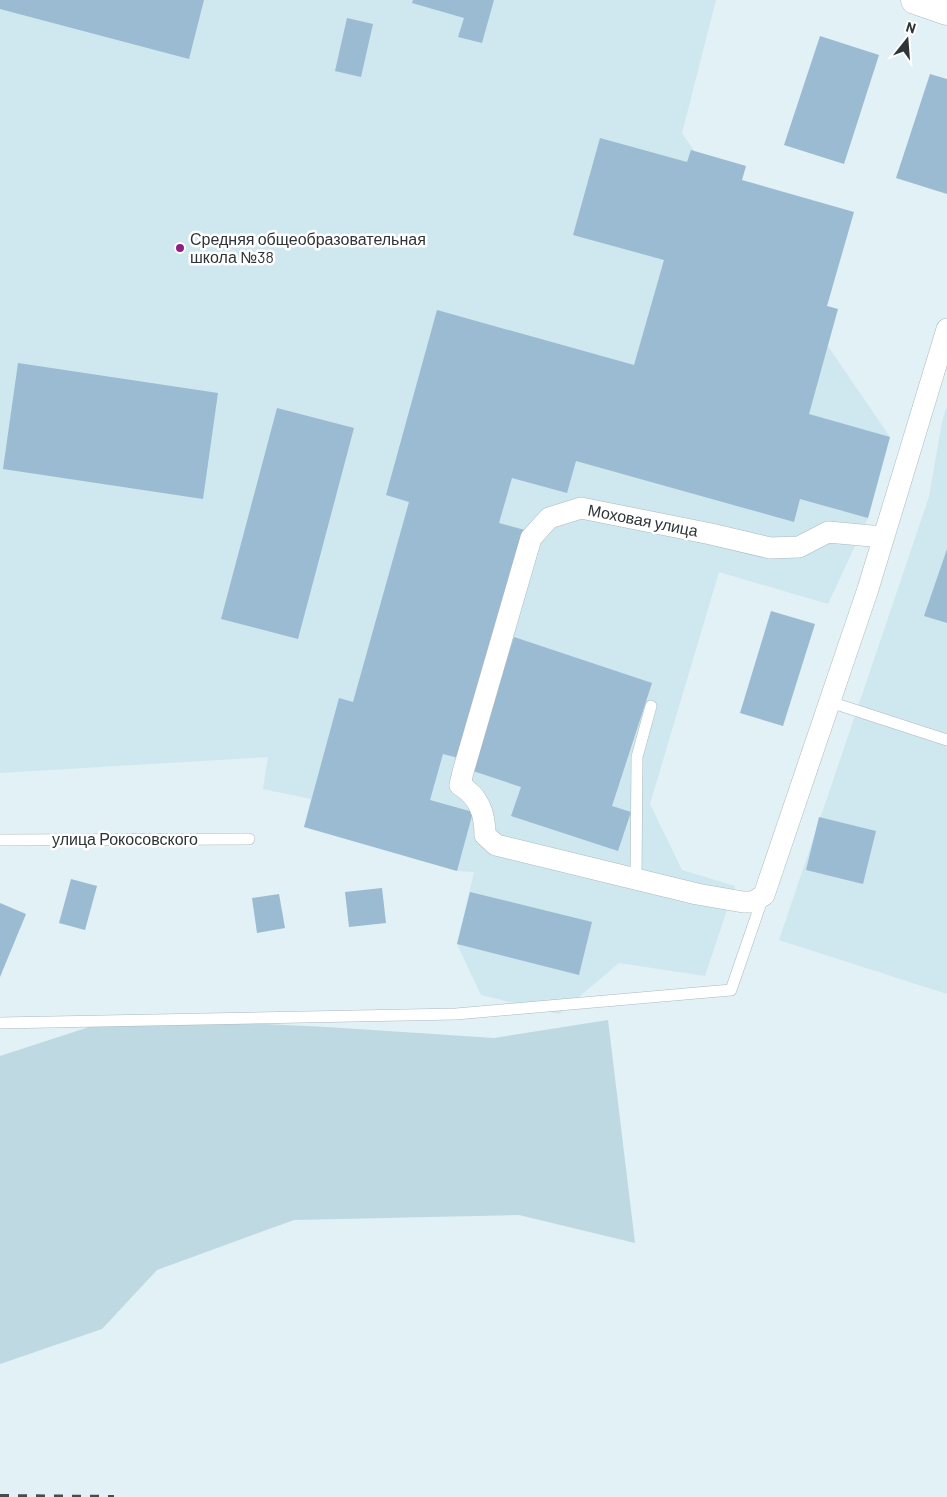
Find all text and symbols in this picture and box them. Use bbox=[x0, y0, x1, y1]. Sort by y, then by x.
north arrow bbox=[882, 15, 932, 65]
text: N bbox=[904, 18, 918, 37]
place label: Средняя общеобразовательная школа №38 bbox=[190, 229, 426, 266]
marker: Средняя общеобразовательная школа №38 bbox=[174, 242, 186, 254]
street label: Моховая улица bbox=[586, 499, 700, 540]
street label: улица Рокосовского bbox=[52, 829, 198, 848]

